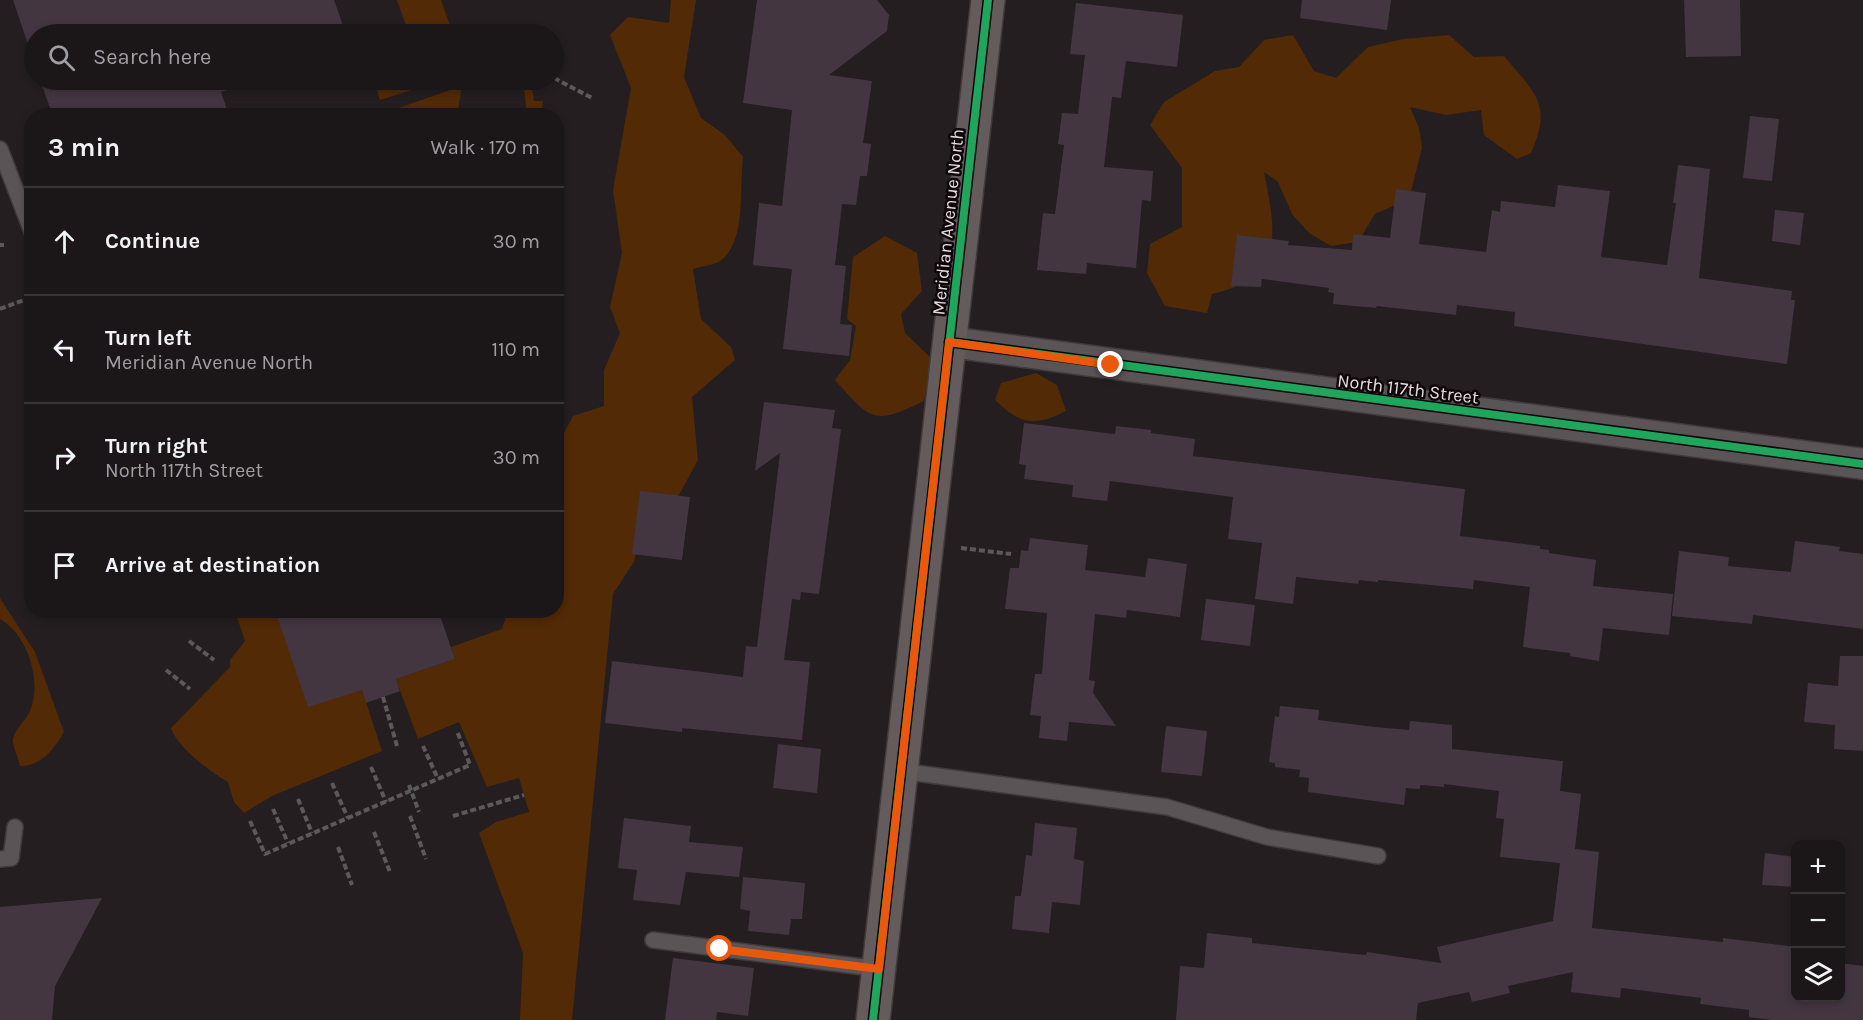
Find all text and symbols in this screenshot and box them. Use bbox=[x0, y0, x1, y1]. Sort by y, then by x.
search box bbox=[24, 24, 564, 90]
icon: search bbox=[45, 41, 78, 74]
text: Search here bbox=[93, 44, 211, 70]
street label: Meridian Avenue North bbox=[927, 128, 969, 316]
text: 3 min bbox=[48, 132, 120, 163]
text: Walk · 170 m bbox=[430, 136, 540, 159]
icon: ahead bbox=[48, 225, 81, 258]
text: Continue bbox=[105, 228, 200, 254]
text: 30 m bbox=[493, 230, 540, 253]
text: Turn left bbox=[105, 325, 192, 351]
icon: left bbox=[48, 333, 81, 366]
text: 110 m bbox=[491, 338, 540, 361]
text: Meridian Avenue North bbox=[105, 351, 313, 374]
route end bbox=[1097, 351, 1123, 377]
street label: North 117th Street bbox=[1336, 369, 1480, 409]
text: Turn right bbox=[105, 433, 208, 459]
icon: right bbox=[48, 441, 81, 474]
text: 30 m bbox=[493, 446, 540, 469]
text: North 117th Street bbox=[105, 459, 263, 482]
icon: arrive bbox=[48, 549, 81, 582]
text: Arrive at destination bbox=[105, 552, 320, 578]
map controls bbox=[1791, 840, 1845, 1002]
button: + bbox=[1791, 840, 1845, 894]
button: − bbox=[1791, 894, 1845, 948]
route start bbox=[706, 935, 732, 961]
button: layers bbox=[1791, 948, 1845, 1002]

